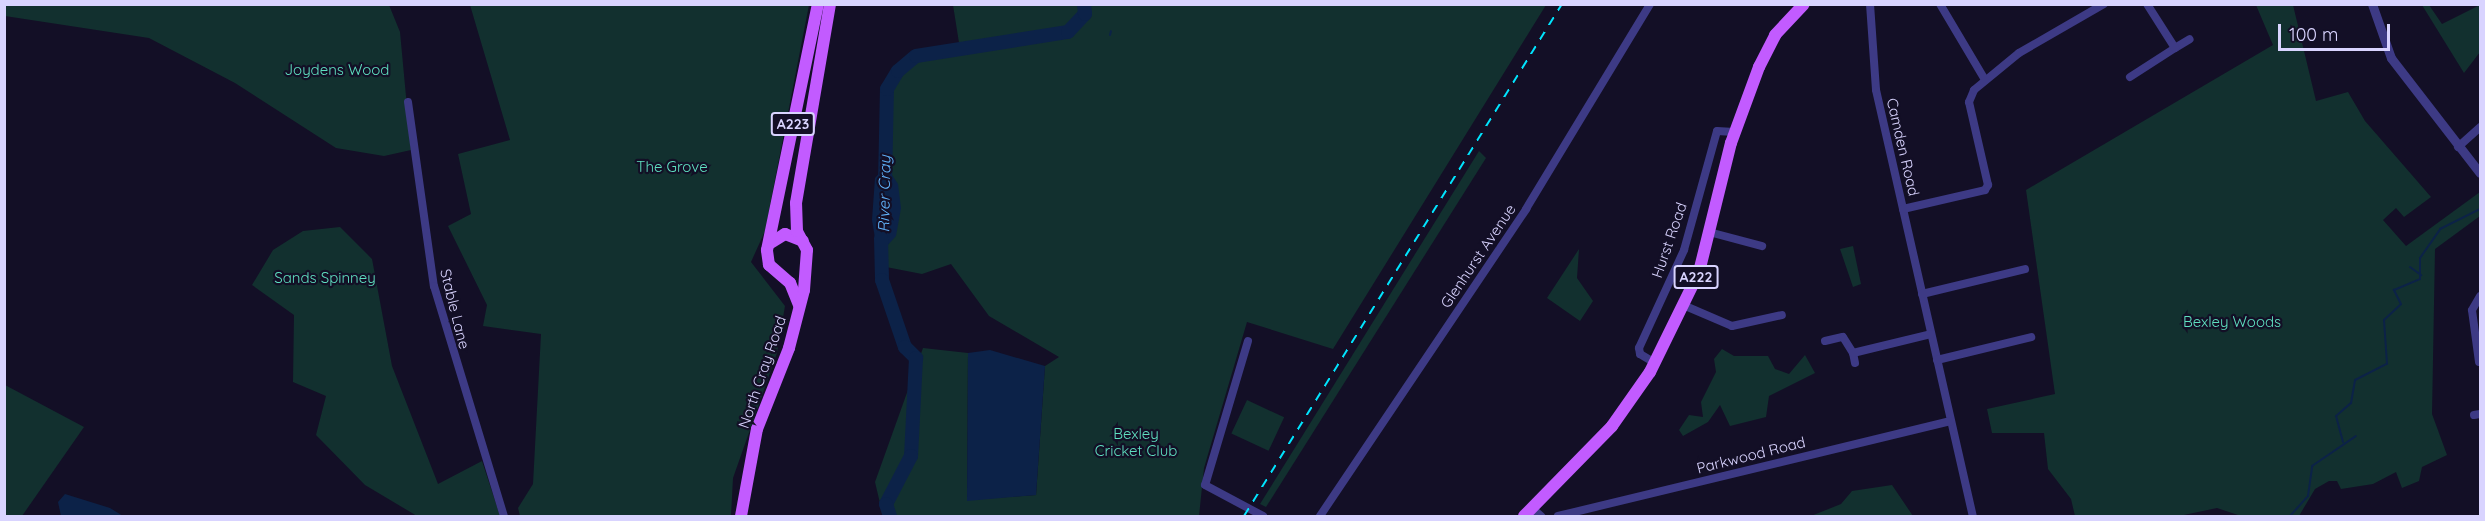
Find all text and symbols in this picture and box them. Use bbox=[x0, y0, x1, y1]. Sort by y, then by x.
scale bar bbox=[2281, 12, 2394, 50]
text: 100 m bbox=[2289, 23, 2338, 46]
park label: Joydens Wood bbox=[285, 61, 389, 79]
street label: Camden Road bbox=[1883, 96, 1923, 198]
road number: A223 bbox=[770, 113, 816, 135]
water label: River Cray bbox=[874, 155, 894, 233]
park label: The Grove bbox=[636, 158, 708, 176]
street label: Hurst Road bbox=[1648, 200, 1690, 280]
street label: Glenhurst Avenue bbox=[1437, 201, 1519, 311]
road number: A222 bbox=[1674, 266, 1718, 288]
street label: Stable Lane bbox=[436, 267, 474, 351]
park label: Sands Spinney bbox=[274, 269, 376, 287]
street label: North Cray Road bbox=[734, 313, 790, 431]
park label: Bexley Woods bbox=[2183, 313, 2281, 331]
park label: Bexley Cricket Club bbox=[1095, 424, 1177, 459]
street label: Parkwood Road bbox=[1695, 433, 1807, 477]

